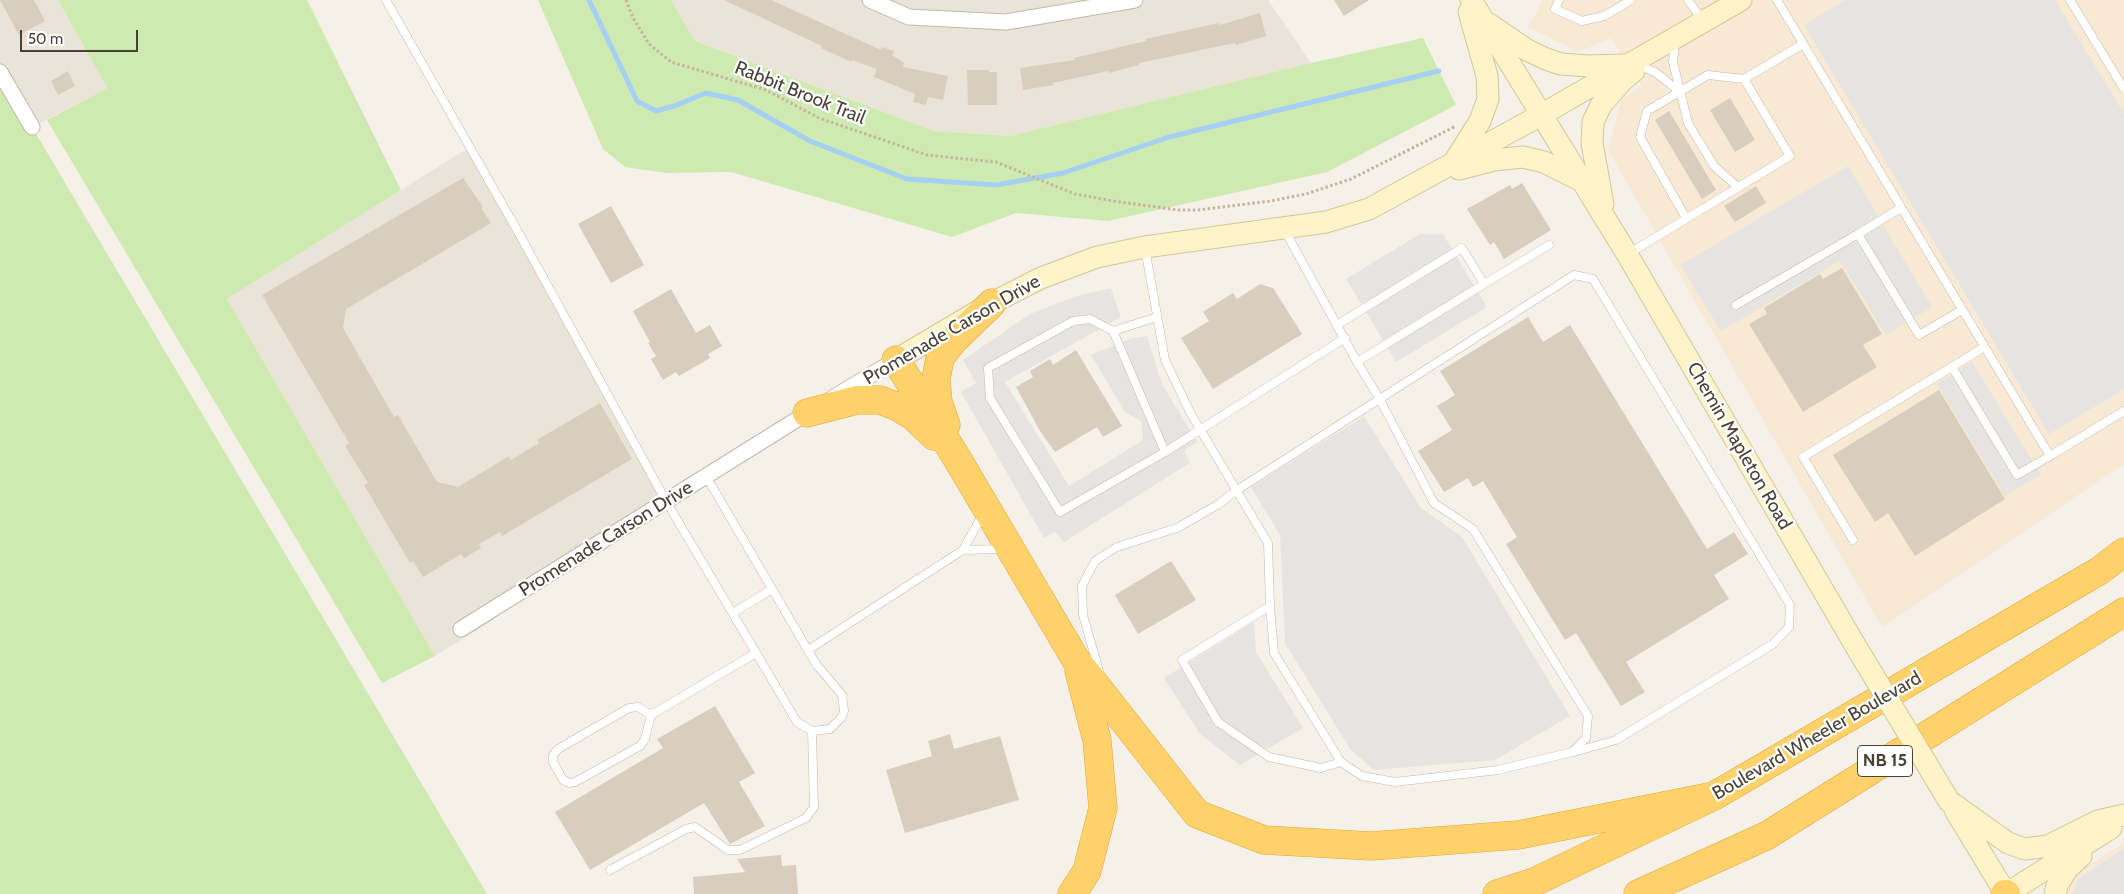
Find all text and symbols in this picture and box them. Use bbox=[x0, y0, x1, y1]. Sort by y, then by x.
scale bar bbox=[22, 20, 140, 52]
text: 50 m bbox=[28, 30, 63, 48]
street label: Rabbit Brook Trail bbox=[731, 56, 869, 130]
street label: Promenade Carson Drive bbox=[860, 270, 1044, 390]
street label: Chemin Mapleton Road bbox=[1682, 358, 1796, 534]
street label: Promenade Carson Drive bbox=[515, 476, 697, 602]
street label: Boulevard Wheeler Boulevard bbox=[1709, 667, 1925, 805]
road number: NB 15 bbox=[1858, 746, 1912, 776]

